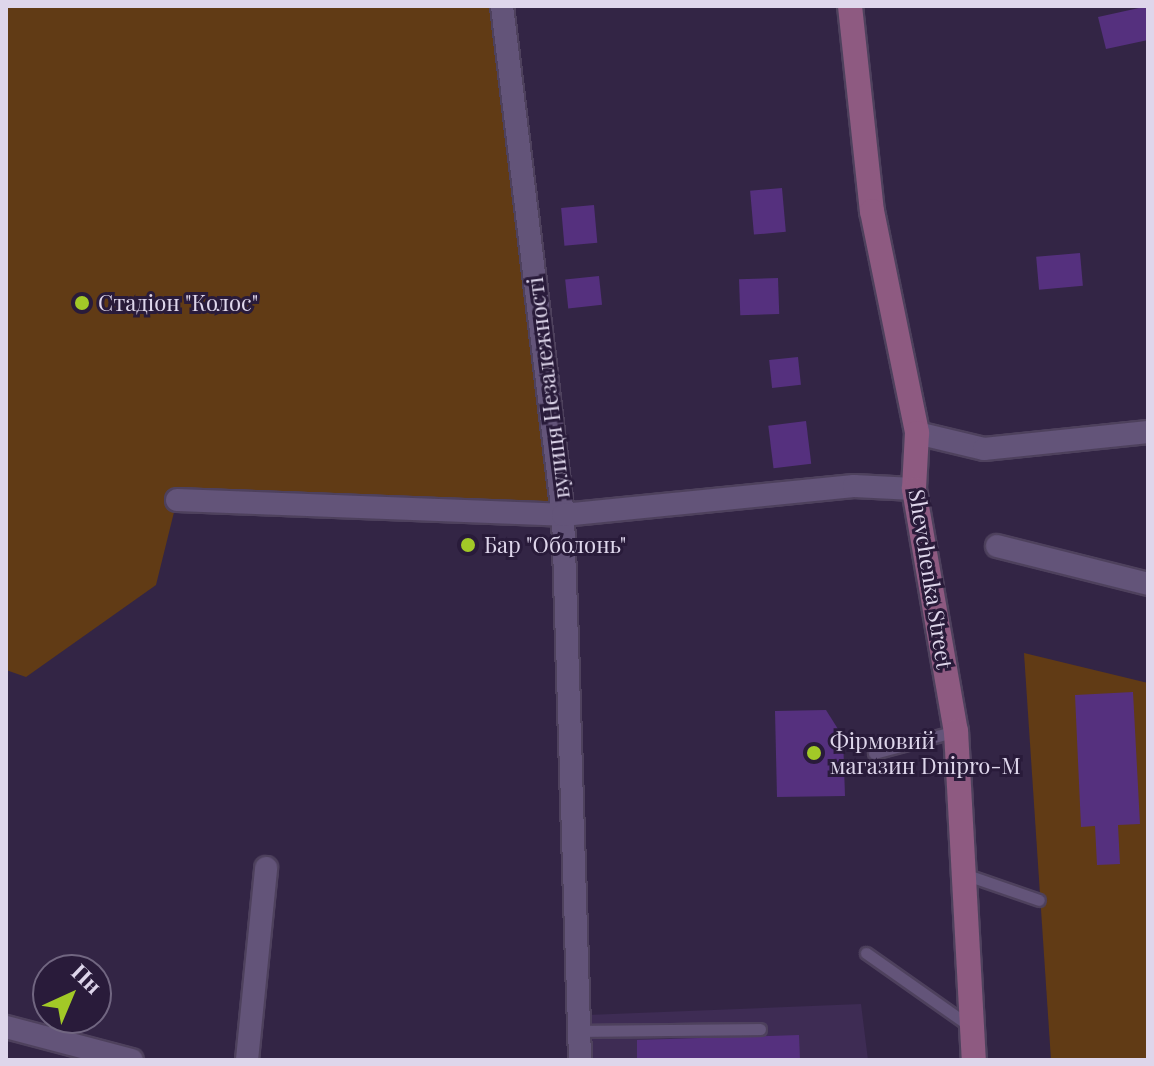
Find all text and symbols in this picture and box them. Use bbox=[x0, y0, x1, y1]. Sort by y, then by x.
street label: вулиця Незалежності bbox=[521, 276, 575, 500]
place label: Стадіон "Колос" bbox=[98, 290, 259, 316]
marker: Стадіон "Колос" bbox=[73, 294, 91, 312]
street label: Shevchenka Street bbox=[904, 487, 958, 671]
place label: Бар "Оболонь" bbox=[484, 532, 627, 558]
marker: Бар "Оболонь" bbox=[459, 536, 477, 554]
place label: Фірмовий магазин Dnipro-M bbox=[830, 727, 1021, 778]
marker: Фірмовий магазин Dnipro-M bbox=[805, 744, 823, 762]
north arrow bbox=[32, 954, 112, 1034]
text: Пн bbox=[65, 956, 109, 1000]

